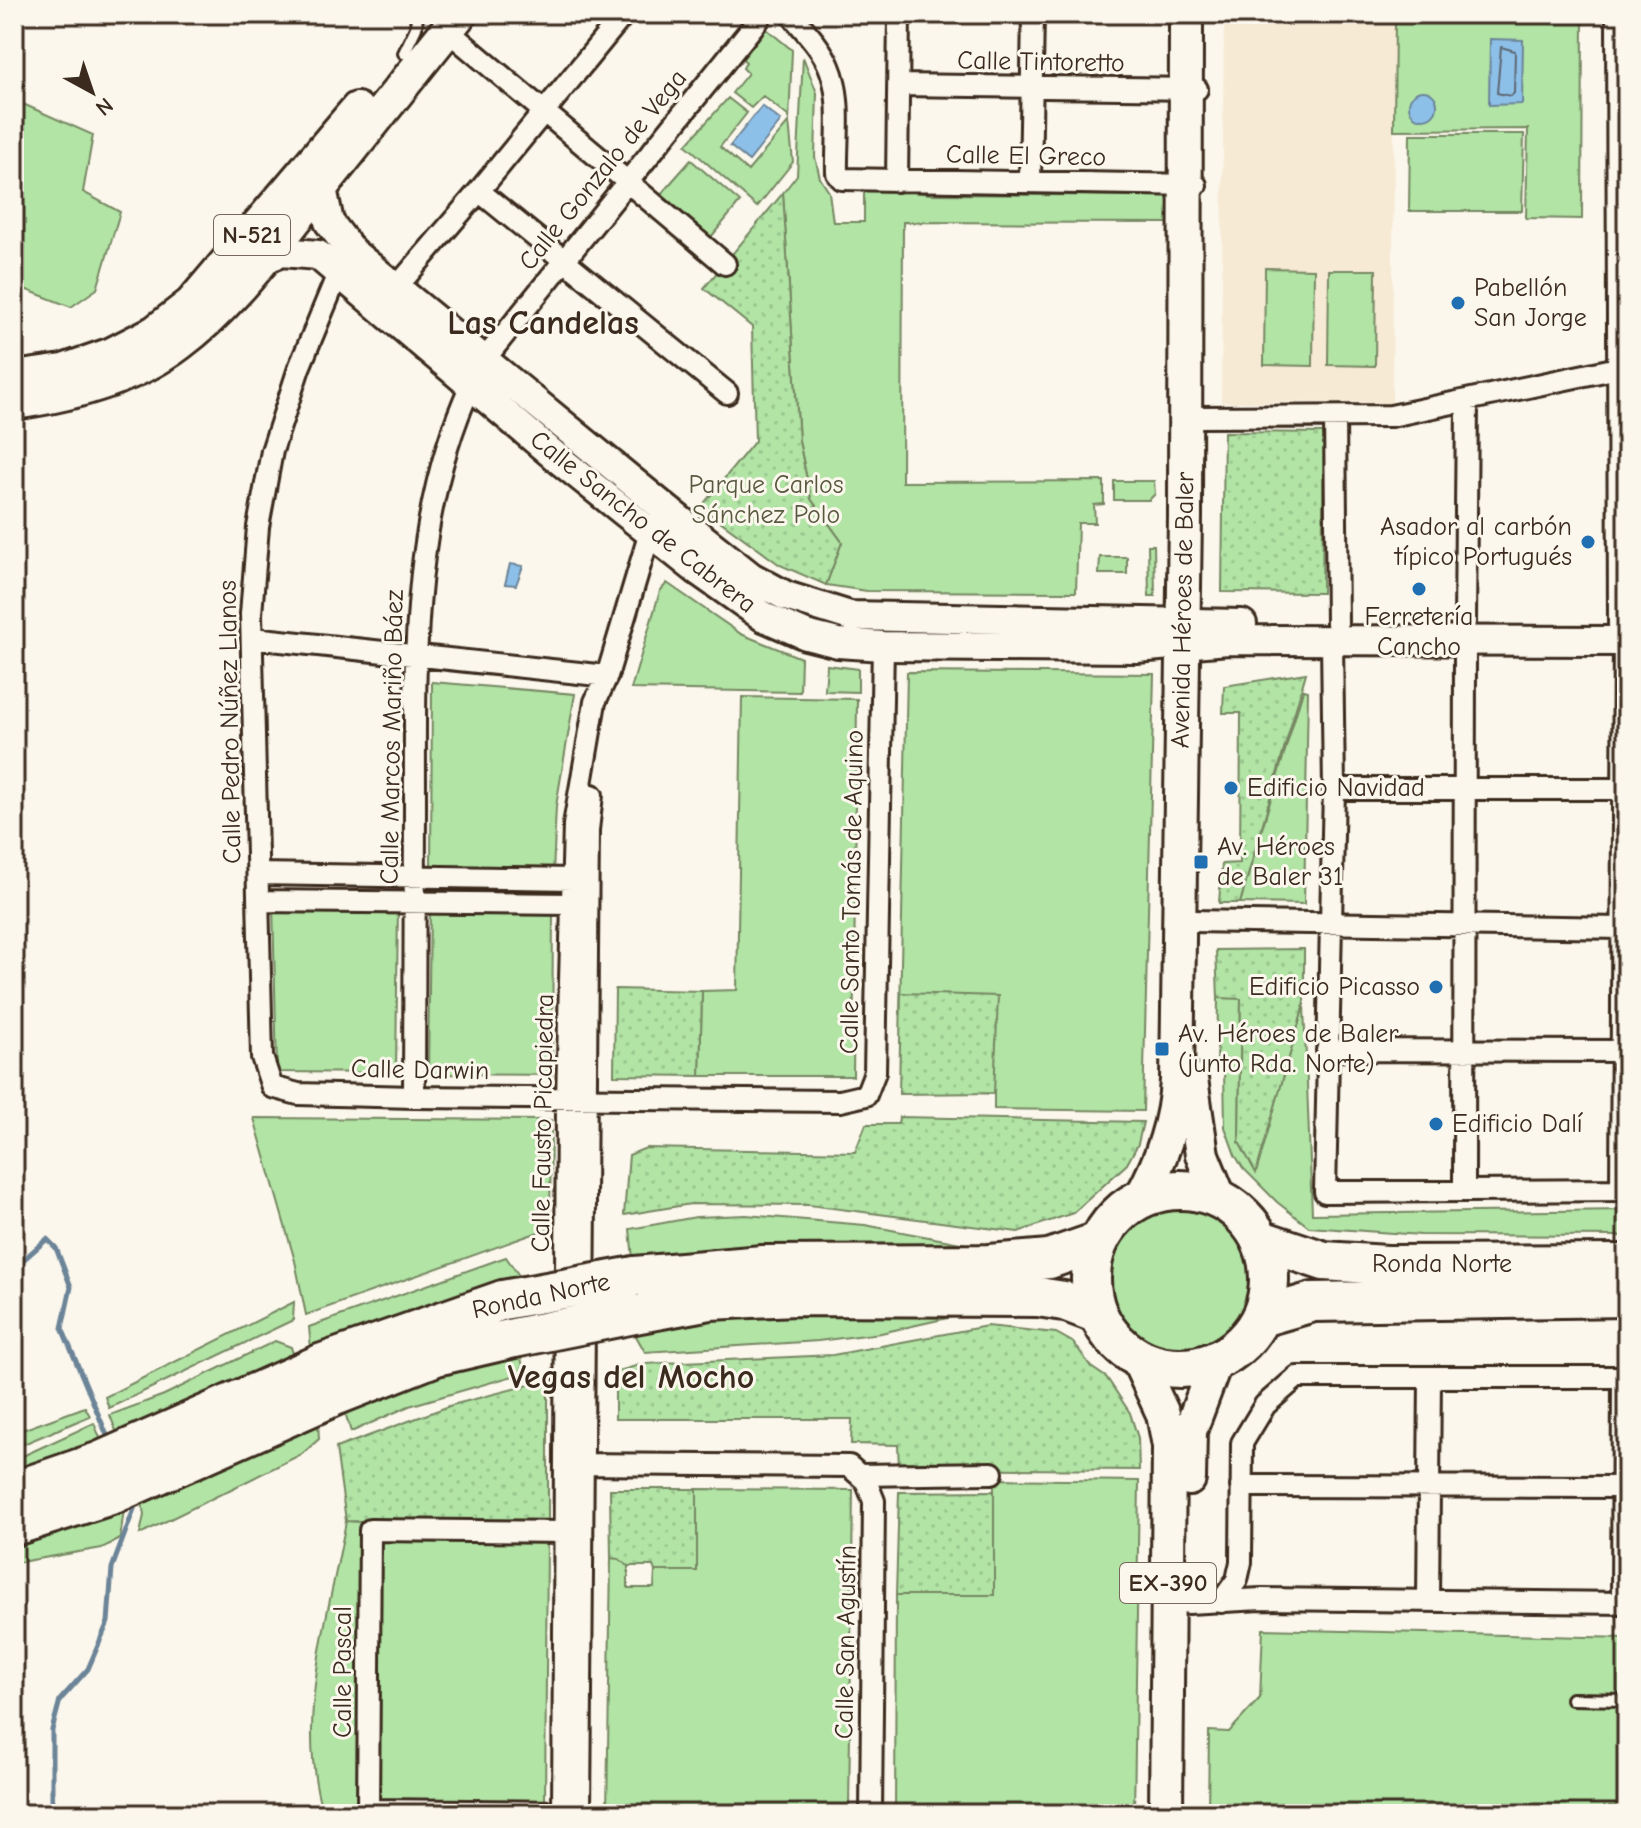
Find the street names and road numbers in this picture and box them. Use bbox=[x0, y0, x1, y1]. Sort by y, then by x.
street label: Calle Tintoretto bbox=[957, 46, 1125, 78]
street label: Calle Gonzalo de Vega bbox=[513, 64, 693, 276]
street label: Calle El Greco bbox=[946, 140, 1106, 172]
road number: N-521 bbox=[214, 215, 290, 255]
street label: Calle Sancho de Cabrera bbox=[524, 424, 762, 620]
street label: Avenida Héroes de Baler bbox=[1166, 471, 1200, 749]
street label: Calle Pedro Núñez Llanos bbox=[213, 580, 247, 864]
street label: Calle Marcos Mariño Báez bbox=[374, 589, 410, 885]
street label: Calle Santo Tomás de Aquino bbox=[834, 730, 870, 1054]
street label: Calle Fausto Picapiedra bbox=[526, 993, 560, 1253]
street label: Calle Darwin bbox=[351, 1054, 489, 1086]
street label: Ronda Norte bbox=[1372, 1249, 1512, 1279]
street label: Ronda Norte bbox=[469, 1267, 613, 1325]
street label: Calle San Agustín bbox=[829, 1545, 863, 1739]
road number: EX-390 bbox=[1120, 1563, 1216, 1603]
street label: Calle Pascal bbox=[328, 1606, 358, 1738]

